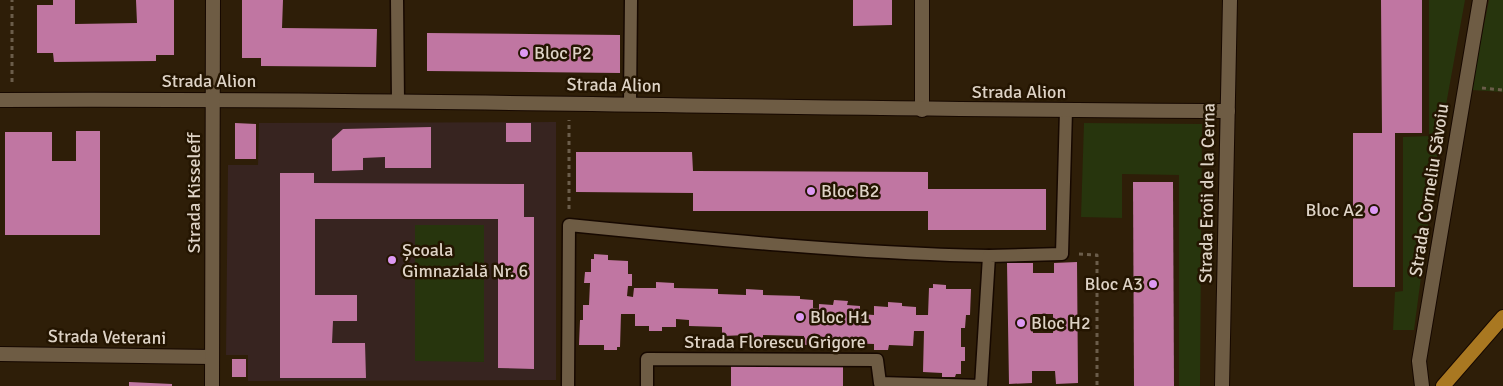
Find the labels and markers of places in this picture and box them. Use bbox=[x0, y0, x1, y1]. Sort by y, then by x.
place label: Bloc P2 bbox=[534, 42, 592, 64]
marker: Bloc P2 bbox=[518, 47, 530, 59]
place label: Bloc B2 bbox=[821, 180, 879, 202]
marker: Bloc B2 bbox=[805, 185, 817, 197]
place label: Bloc A2 bbox=[1305, 199, 1364, 221]
marker: Bloc A2 bbox=[1368, 204, 1380, 216]
place label: Școala Gimnazială Nr. 6 bbox=[402, 239, 528, 282]
marker: Școala Gimnazială Nr. 6 bbox=[386, 254, 398, 266]
place label: Bloc A3 bbox=[1084, 273, 1143, 295]
marker: Bloc A3 bbox=[1147, 278, 1159, 290]
place label: Bloc H1 bbox=[810, 306, 870, 328]
marker: Bloc H1 bbox=[794, 311, 806, 323]
place label: Bloc H2 bbox=[1031, 312, 1091, 334]
marker: Bloc H2 bbox=[1015, 317, 1027, 329]

